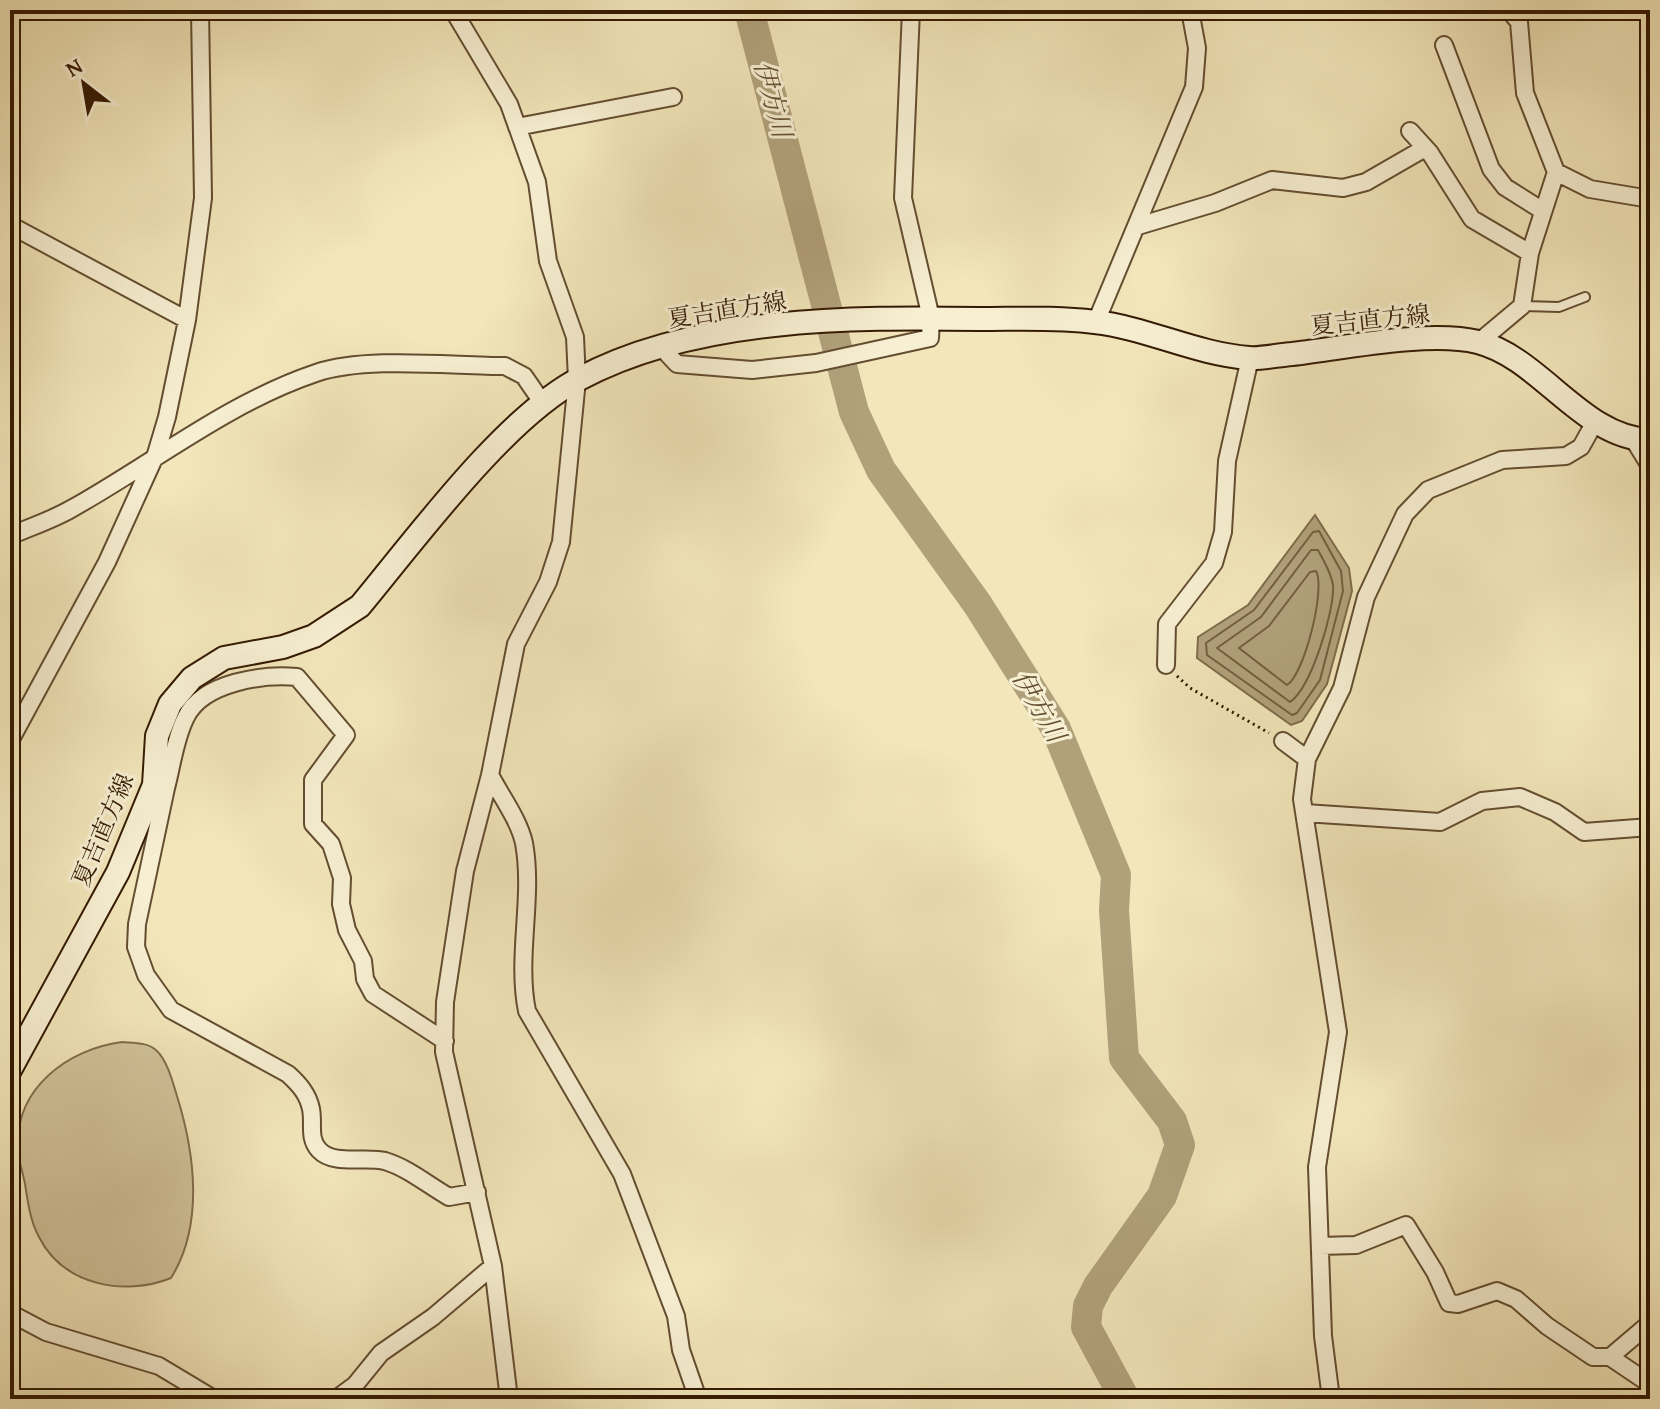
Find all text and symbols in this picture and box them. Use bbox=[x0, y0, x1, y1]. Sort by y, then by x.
north arrow bbox=[44, 44, 124, 124]
text: N bbox=[59, 49, 88, 84]
water label: 伊方川 bbox=[745, 56, 803, 144]
street label: 夏吉直方線 bbox=[665, 283, 789, 336]
street label: 夏吉直方線 bbox=[1308, 296, 1431, 343]
water label: 伊方川 bbox=[1003, 662, 1077, 752]
street label: 夏吉直方線 bbox=[63, 768, 142, 892]

